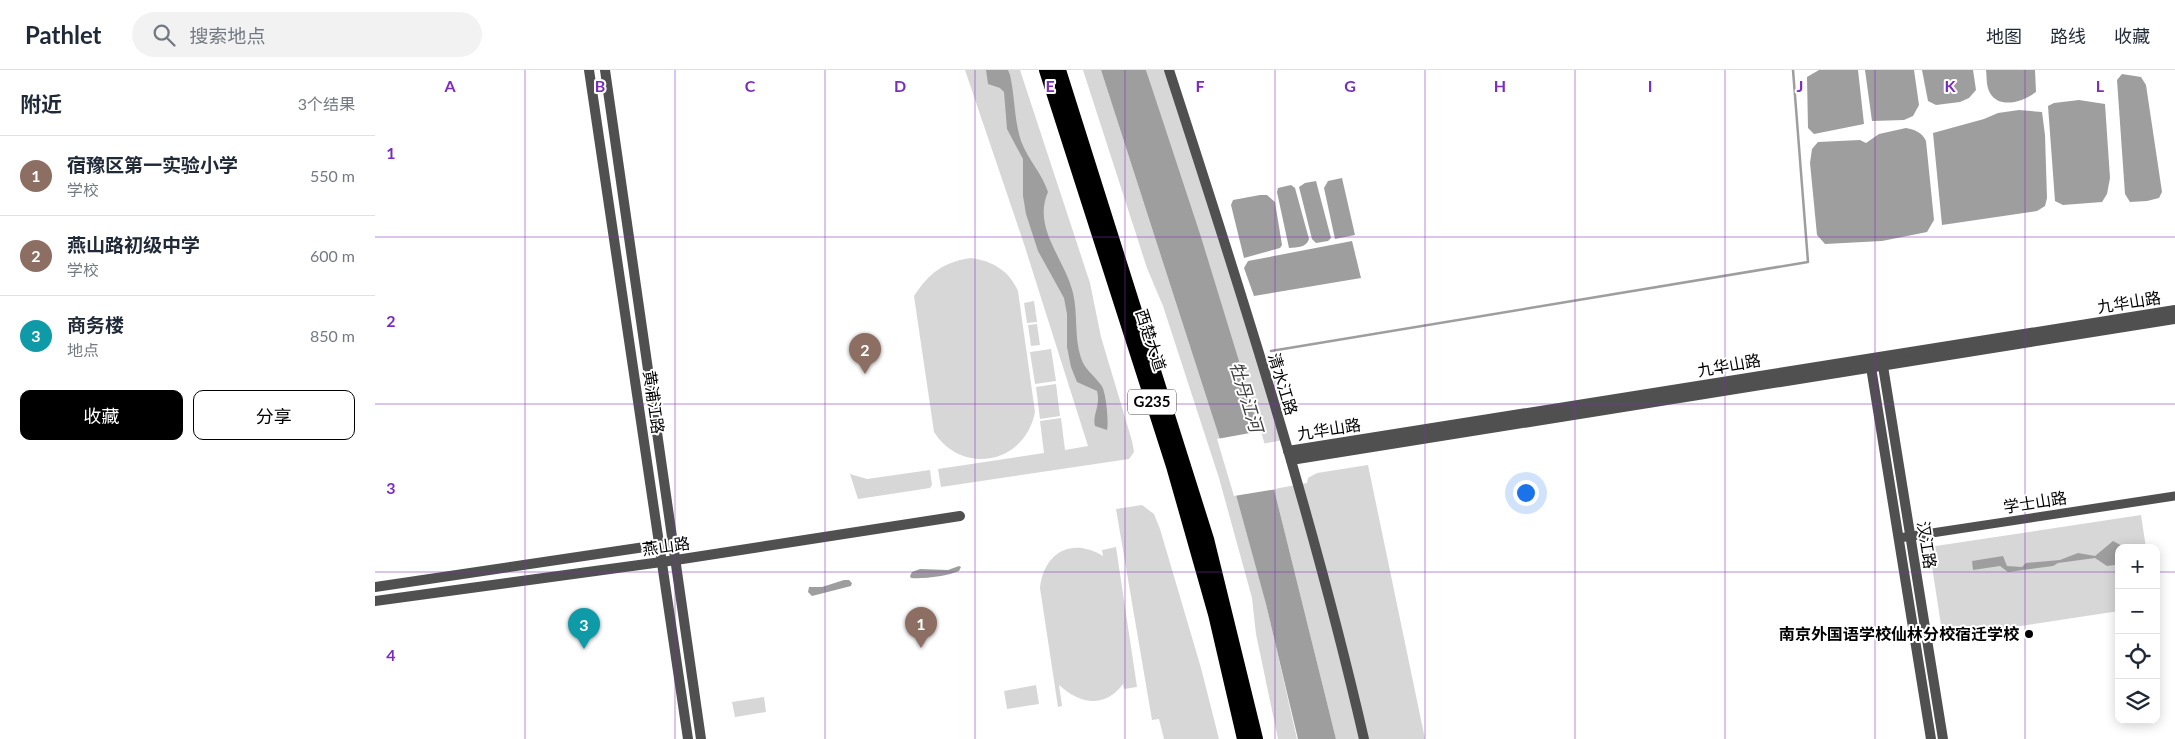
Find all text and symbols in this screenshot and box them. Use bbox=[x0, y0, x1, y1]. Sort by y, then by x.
search box bbox=[132, 12, 482, 57]
text: Pathlet bbox=[25, 20, 102, 49]
icon: search bbox=[150, 21, 178, 49]
text: 搜索地点 bbox=[190, 24, 266, 47]
text: 地图 bbox=[1986, 25, 2022, 47]
text: 路线 bbox=[2050, 25, 2086, 47]
text: 收藏 bbox=[2114, 25, 2150, 47]
text: A bbox=[443, 76, 456, 95]
text: B bbox=[595, 76, 605, 95]
text: C bbox=[745, 76, 756, 95]
text: D bbox=[894, 76, 906, 95]
text: E bbox=[1045, 76, 1055, 95]
text: F bbox=[1195, 76, 1205, 95]
text: G bbox=[1344, 76, 1356, 95]
text: H bbox=[1494, 76, 1506, 95]
text: I bbox=[1648, 76, 1652, 95]
text: J bbox=[1797, 76, 1803, 95]
text: K bbox=[1945, 76, 1957, 95]
text: L bbox=[2096, 76, 2105, 95]
text: 附近 bbox=[20, 91, 62, 116]
text: 3个结果 bbox=[298, 94, 355, 113]
text: 1 bbox=[386, 143, 396, 162]
text: 宿豫区第一实验小学 bbox=[67, 153, 238, 176]
text: 1 bbox=[31, 166, 41, 185]
text: 550 m bbox=[310, 166, 355, 185]
text: 学校 bbox=[67, 180, 99, 199]
text: 燕山路初级中学 bbox=[67, 233, 200, 256]
text: 2 bbox=[31, 246, 41, 265]
text: 600 m bbox=[310, 246, 355, 265]
text: 学校 bbox=[67, 260, 99, 279]
street label: 九华山路 bbox=[2096, 287, 2162, 316]
street label: 西楚大道 bbox=[1133, 306, 1170, 373]
text: 2 bbox=[386, 311, 396, 330]
text: 商务楼 bbox=[67, 313, 124, 336]
text: 3 bbox=[31, 326, 41, 345]
text: 850 m bbox=[310, 326, 355, 345]
pin: 2 bbox=[849, 333, 881, 374]
text: 地点 bbox=[67, 340, 99, 359]
street label: 清水江路 bbox=[1265, 350, 1302, 417]
street label: 九华山路 bbox=[1696, 350, 1762, 379]
water label: 牡丹江河 bbox=[1226, 359, 1269, 437]
street label: 黄浦江路 bbox=[641, 369, 668, 435]
button: 收藏 bbox=[20, 390, 183, 440]
button: 分享 bbox=[193, 390, 355, 440]
road number: G235 bbox=[1128, 390, 1176, 414]
street label: 九华山路 bbox=[1296, 414, 1362, 443]
text: 3 bbox=[386, 478, 396, 497]
your location bbox=[1513, 480, 1539, 506]
street label: 学士山路 bbox=[2002, 487, 2068, 516]
street label: 汉江路 bbox=[1914, 520, 1941, 570]
street label: 燕山路 bbox=[641, 533, 691, 558]
map controls bbox=[2115, 544, 2160, 724]
button: + bbox=[2115, 544, 2160, 589]
button: − bbox=[2115, 589, 2160, 634]
pin: 1 bbox=[905, 607, 937, 648]
pin: 3 bbox=[568, 608, 600, 649]
place label: 南京外国语学校仙林分校宿迁学校 bbox=[1779, 624, 2020, 643]
marker: 南京外国语学校仙林分校宿迁学校 bbox=[2023, 628, 2035, 640]
button: locate bbox=[2115, 634, 2160, 679]
text: 4 bbox=[386, 645, 396, 664]
button: layers bbox=[2115, 679, 2160, 724]

